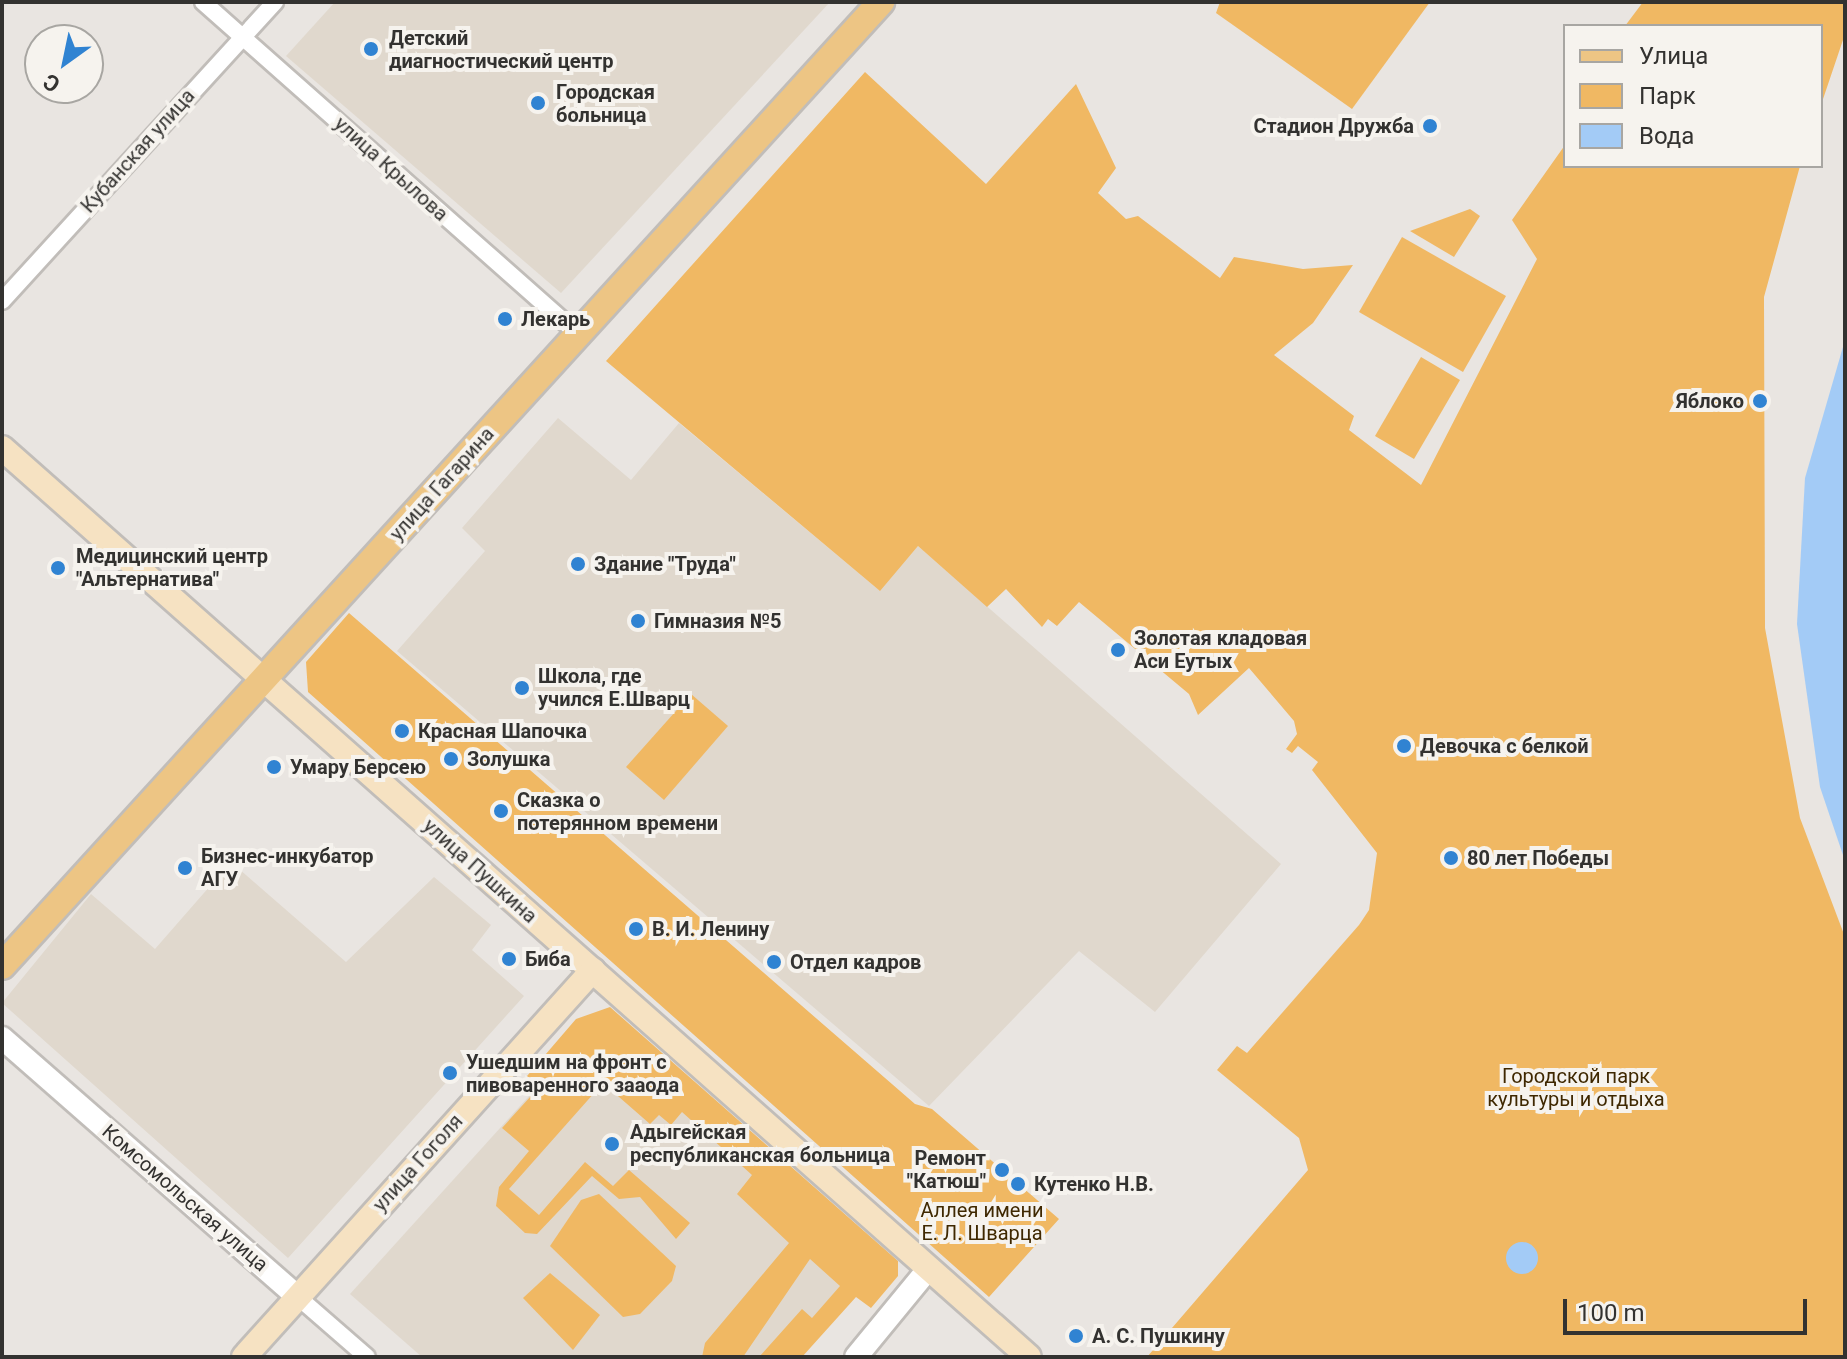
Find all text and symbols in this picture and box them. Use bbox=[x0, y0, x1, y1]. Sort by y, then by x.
north arrow bbox=[24, 24, 104, 104]
legend bbox=[1563, 24, 1823, 168]
place label: Детский диагностический центр bbox=[389, 26, 613, 73]
marker: Детский диагностический центр bbox=[360, 38, 382, 60]
text: Улица bbox=[1639, 42, 1708, 70]
text: С bbox=[39, 68, 65, 97]
place label: Городская больница bbox=[556, 80, 655, 127]
text: Парк bbox=[1639, 82, 1696, 110]
street label: Кубанская улица bbox=[76, 84, 200, 218]
marker: Городская больница bbox=[527, 92, 549, 114]
street label: улица Крылова bbox=[329, 112, 453, 226]
place label: Стадион Дружба bbox=[1253, 114, 1414, 138]
marker: Стадион Дружба bbox=[1421, 117, 1439, 135]
text: Вода bbox=[1639, 122, 1694, 150]
place label: Лекарь bbox=[521, 307, 590, 331]
marker: Лекарь bbox=[496, 310, 514, 328]
place label: Яблоко bbox=[1676, 389, 1744, 413]
marker: Яблоко bbox=[1751, 392, 1769, 410]
street label: улица Гагарина bbox=[385, 422, 499, 546]
place label: Медицинский центр "Альтернатива" bbox=[76, 544, 268, 591]
place label: Здание "Труда" bbox=[594, 552, 736, 576]
marker: Здание "Труда" bbox=[569, 555, 587, 573]
marker: Медицинский центр "Альтернатива" bbox=[47, 557, 69, 579]
place label: Гимназия №5 bbox=[654, 609, 781, 633]
marker: Гимназия №5 bbox=[629, 612, 647, 630]
place label: Золотая кладовая Аси Еутых bbox=[1134, 626, 1307, 673]
marker: Золотая кладовая Аси Еутых bbox=[1109, 641, 1127, 659]
place label: Школа, где учился Е.Шварц bbox=[538, 664, 690, 711]
marker: Школа, где учился Е.Шварц bbox=[513, 679, 531, 697]
place label: Красная Шапочка bbox=[418, 719, 587, 743]
marker: Красная Шапочка bbox=[393, 722, 411, 740]
place label: Девочка с белкой bbox=[1420, 734, 1589, 758]
marker: Девочка с белкой bbox=[1395, 737, 1413, 755]
place label: Золушка bbox=[467, 747, 550, 771]
marker: Золушка bbox=[442, 750, 460, 768]
place label: Умару Берсею bbox=[290, 755, 426, 779]
marker: Умару Берсею bbox=[265, 758, 283, 776]
place label: Сказка о потерянном времени bbox=[517, 788, 718, 835]
marker: Сказка о потерянном времени bbox=[492, 802, 510, 820]
street label: улица Пушкина bbox=[418, 814, 542, 928]
place label: Бизнес-инкубатор АГУ bbox=[201, 844, 374, 891]
place label: 80 лет Победы bbox=[1467, 846, 1609, 870]
marker: 80 лет Победы bbox=[1442, 849, 1460, 867]
marker: Бизнес-инкубатор АГУ bbox=[176, 859, 194, 877]
place label: В. И. Ленину bbox=[652, 917, 769, 941]
marker: В. И. Ленину bbox=[627, 920, 645, 938]
place label: Биба bbox=[525, 947, 571, 971]
marker: Биба bbox=[500, 950, 518, 968]
place label: Отдел кадров bbox=[790, 950, 921, 974]
marker: Отдел кадров bbox=[765, 953, 783, 971]
place label: Ушедшим на фронт с пивоваренного зааода bbox=[466, 1050, 679, 1097]
marker: Ушедшим на фронт с пивоваренного зааода bbox=[441, 1064, 459, 1082]
park label: Городской парк культуры и отдыха bbox=[1487, 1064, 1665, 1111]
street label: улица Гоголя bbox=[368, 1109, 468, 1217]
street label: Комсомольская улица bbox=[97, 1119, 273, 1277]
place label: Адыгейская республиканская больница bbox=[630, 1120, 890, 1167]
marker: Адыгейская республиканская больница bbox=[601, 1133, 623, 1155]
place label: Ремонт "Катюш" bbox=[907, 1146, 986, 1193]
marker: Ремонт "Катюш" bbox=[993, 1161, 1011, 1179]
place label: Кутенко Н.В. bbox=[1034, 1172, 1154, 1196]
marker: Кутенко Н.В. bbox=[1009, 1175, 1027, 1193]
park label: Аллея имени Е. Л. Шварца bbox=[921, 1198, 1043, 1245]
scale bar bbox=[1567, 1283, 1811, 1333]
text: 100 m bbox=[1577, 1299, 1644, 1327]
place label: А. С. Пушкину bbox=[1092, 1324, 1225, 1348]
marker: А. С. Пушкину bbox=[1067, 1327, 1085, 1345]

